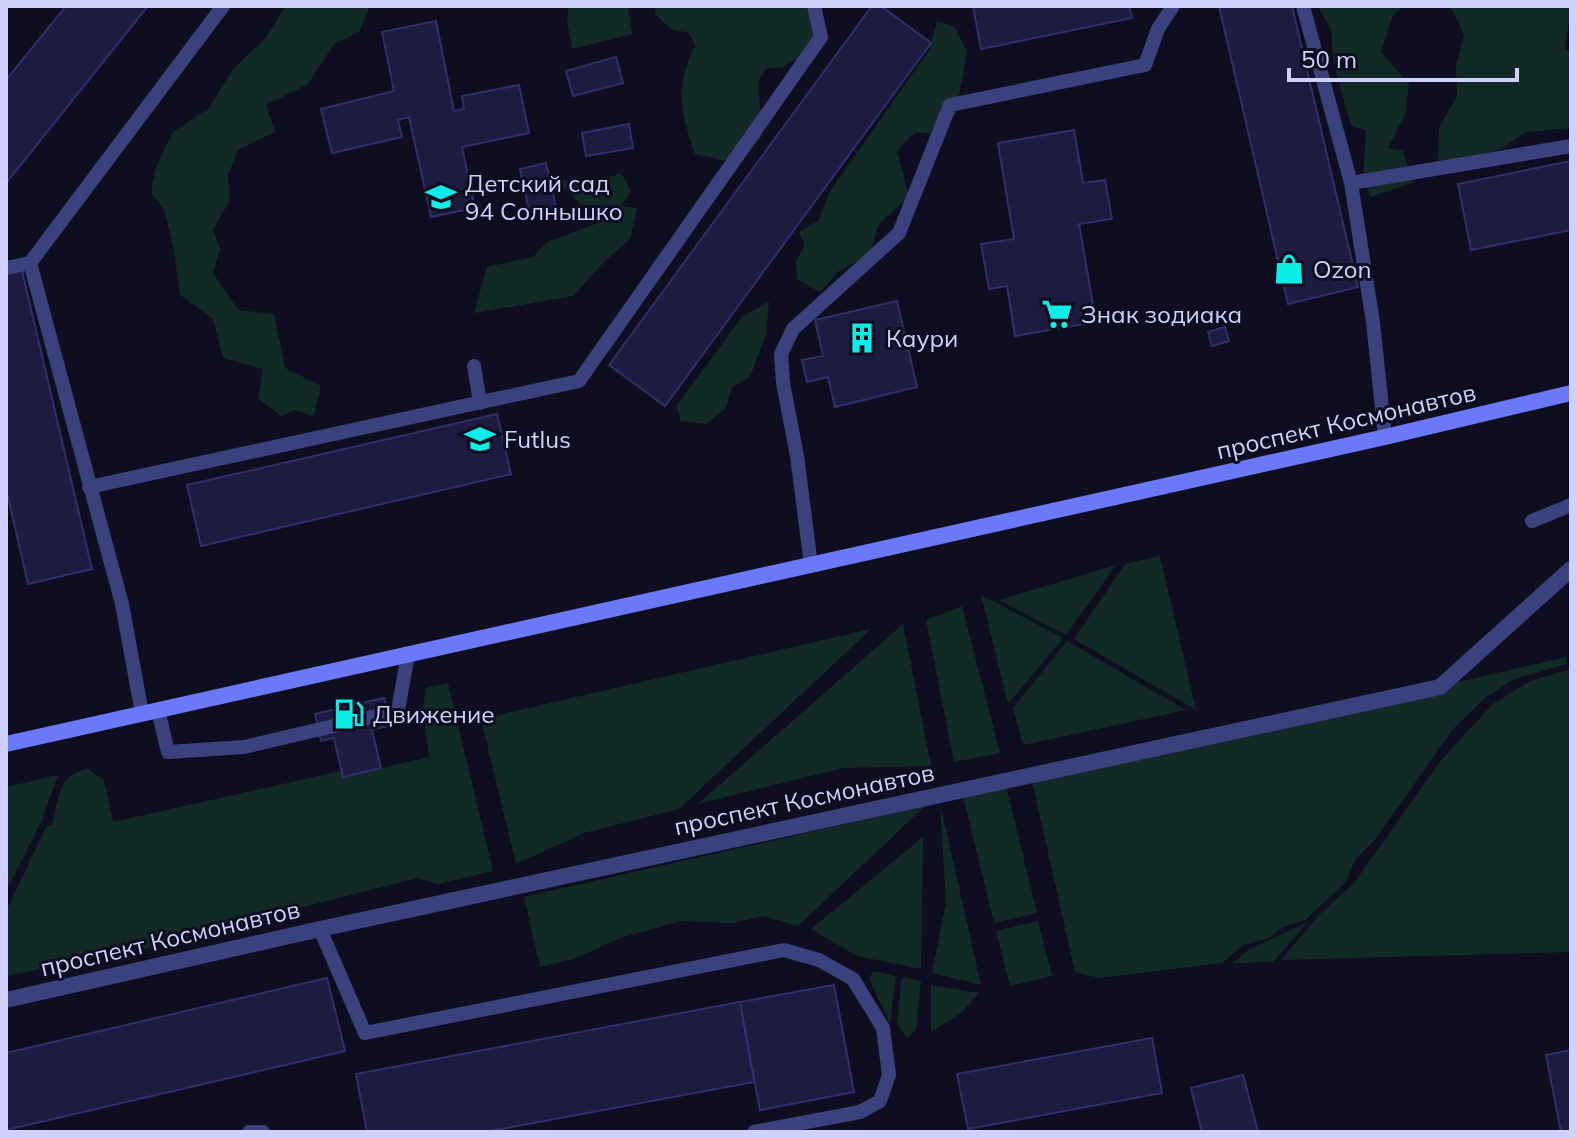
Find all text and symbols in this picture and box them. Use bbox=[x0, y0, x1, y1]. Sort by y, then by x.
scale bar bbox=[1289, 32, 1517, 82]
text: 50 m bbox=[1301, 44, 1357, 74]
place label: Детский сад 94 Солнышко bbox=[465, 168, 623, 226]
school or university icon: Детский сад 94 Солнышко bbox=[424, 180, 458, 214]
shop icon: Ozon bbox=[1272, 252, 1306, 286]
place label: Ozon bbox=[1313, 254, 1372, 284]
supermarket icon: Знак зодиака bbox=[1040, 297, 1074, 331]
place label: Знак зодиака bbox=[1081, 299, 1242, 329]
building icon: Каури bbox=[845, 321, 879, 355]
place label: Каури bbox=[886, 323, 958, 353]
street label: проспект Космонавтов bbox=[1213, 377, 1479, 465]
school or university icon: Futlus bbox=[463, 422, 497, 456]
place label: Futlus bbox=[504, 424, 571, 454]
fuel station icon: Движение bbox=[332, 697, 366, 731]
place label: Движение bbox=[373, 699, 495, 729]
street label: проспект Космонавтов bbox=[671, 757, 937, 841]
street label: проспект Космонавтов bbox=[37, 894, 303, 982]

